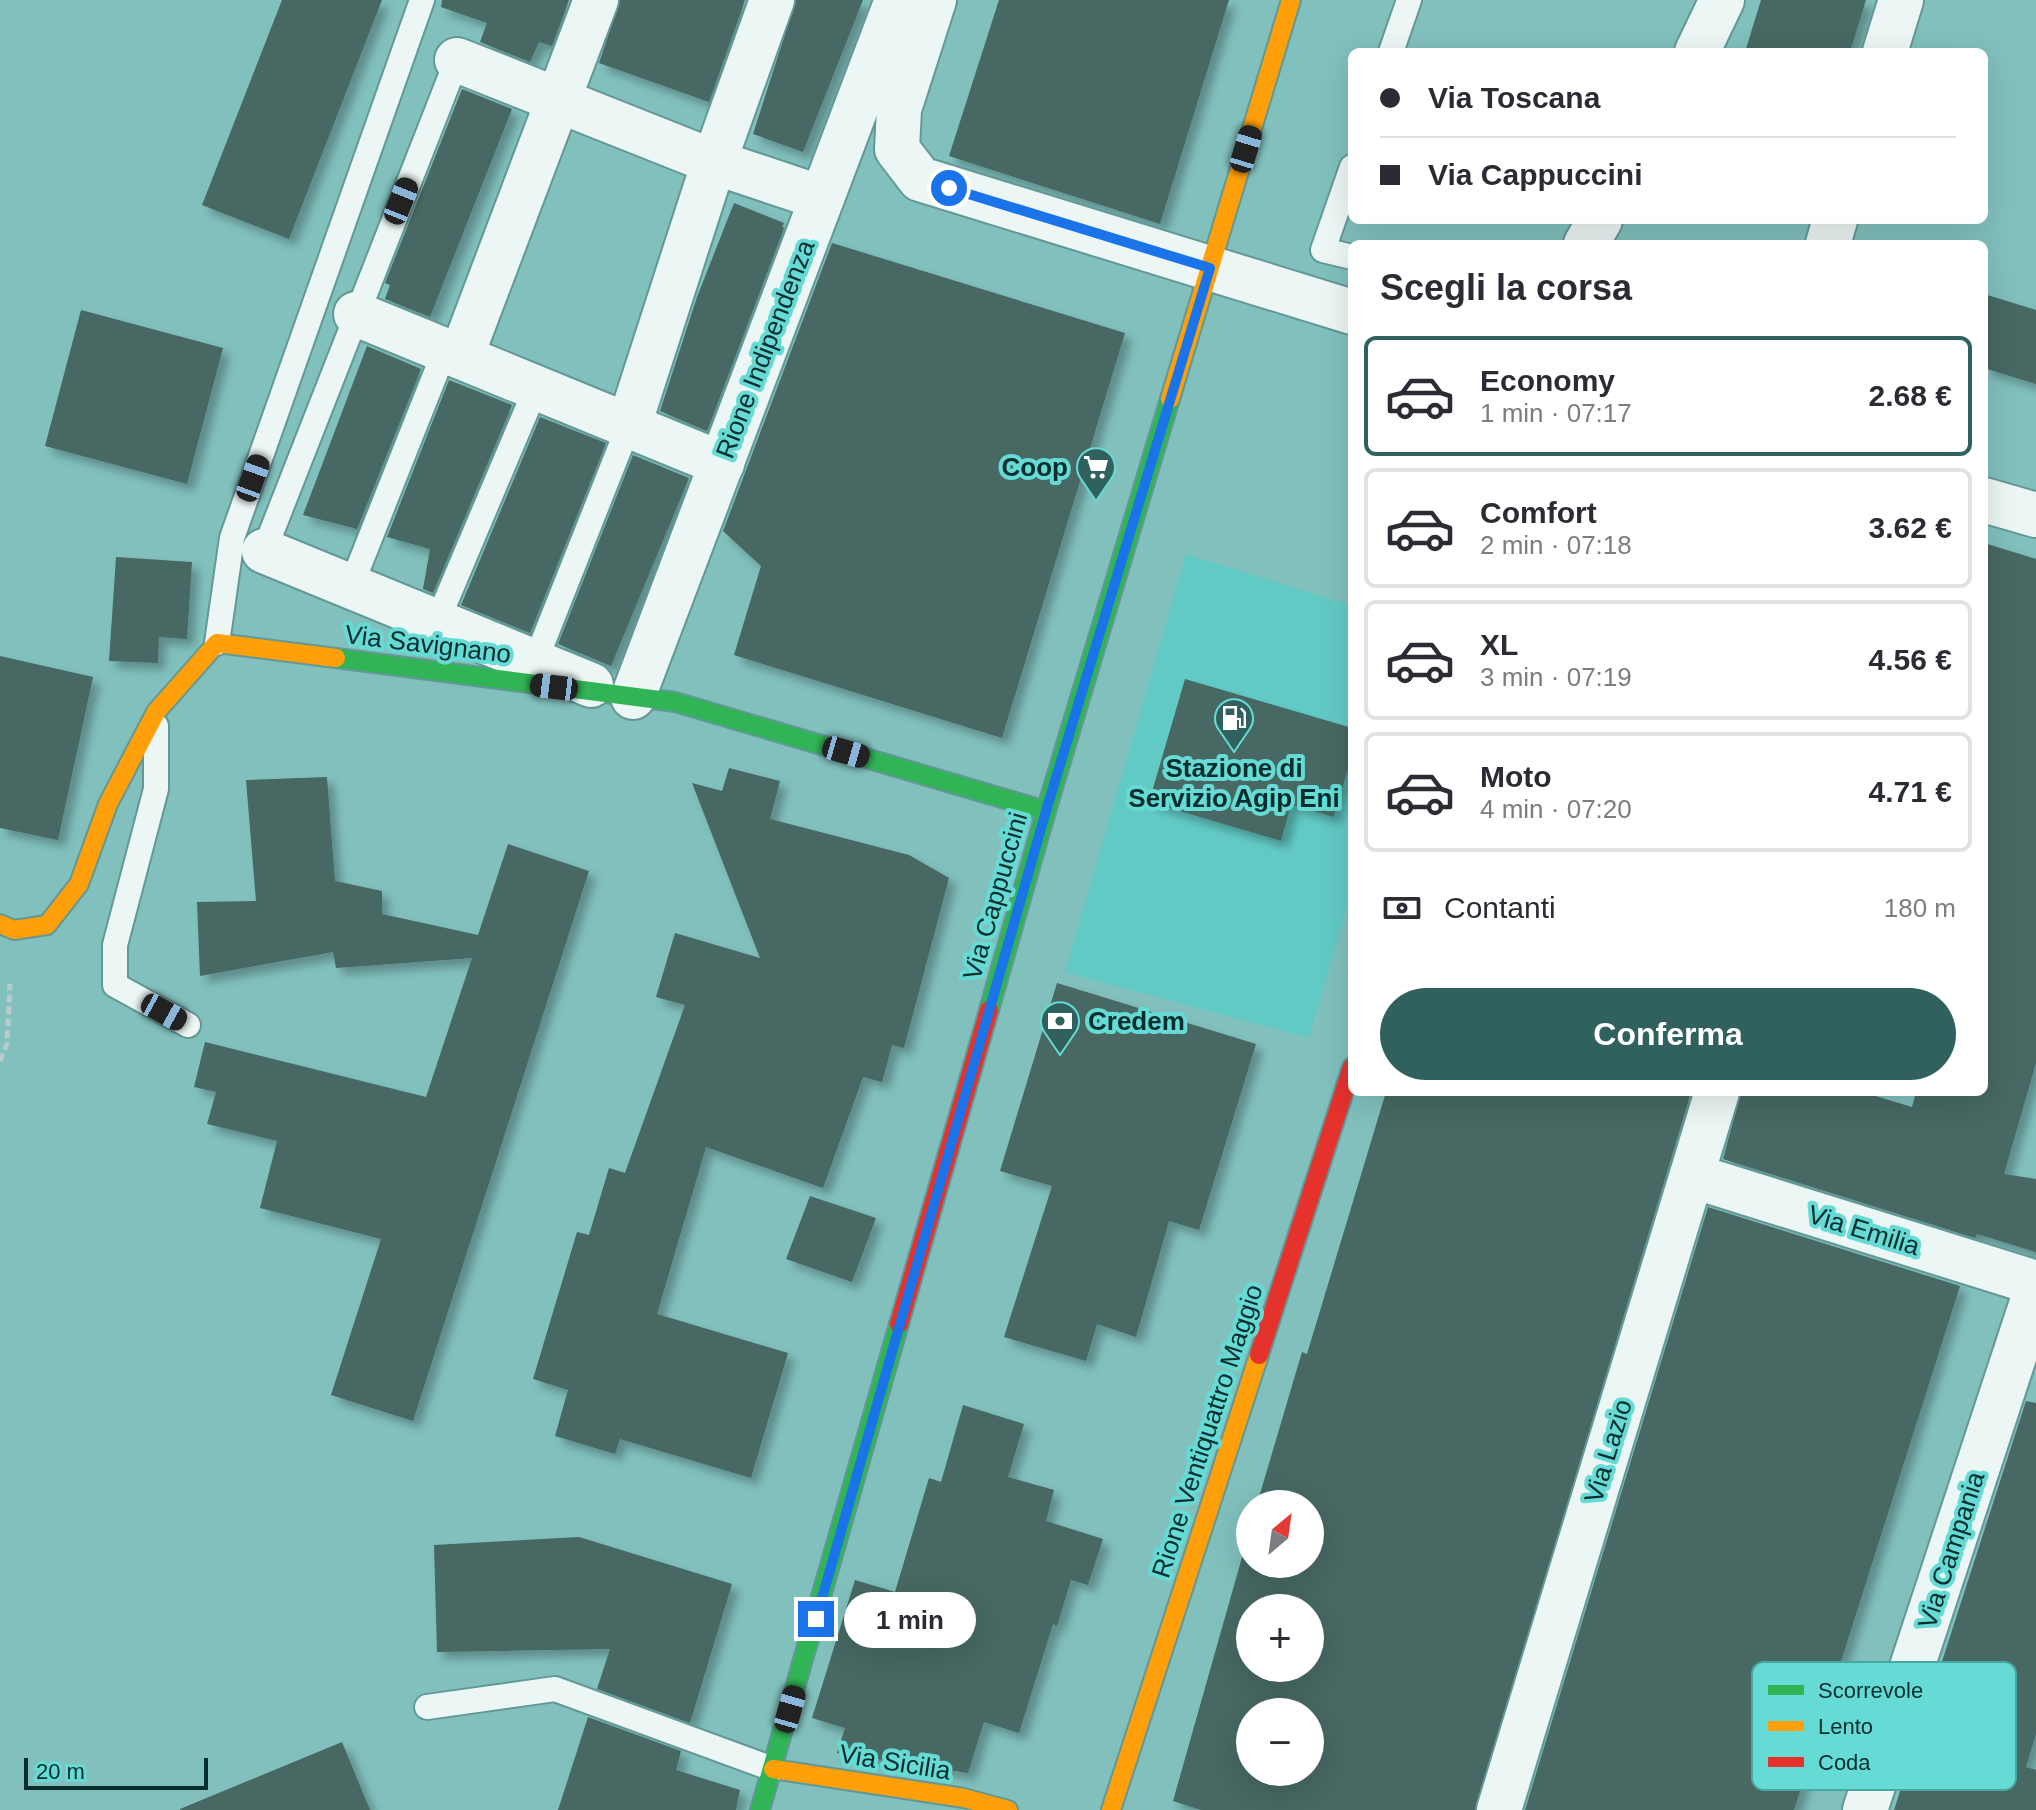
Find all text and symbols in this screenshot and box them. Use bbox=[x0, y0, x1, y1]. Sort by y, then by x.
text: Via Toscana bbox=[1428, 81, 1600, 114]
car bbox=[1228, 123, 1264, 175]
text: Via Cappuccini bbox=[1428, 158, 1643, 191]
route start bbox=[931, 170, 967, 206]
car bbox=[381, 174, 421, 228]
street label: Rione Indipendenza bbox=[710, 235, 821, 462]
text: Scegli la corsa bbox=[1380, 267, 1632, 308]
icon: car bbox=[1384, 360, 1456, 432]
text: Economy bbox=[1480, 364, 1615, 397]
text: 2.68 € bbox=[1869, 379, 1952, 412]
text: 1 min · 07:17 bbox=[1480, 398, 1632, 428]
supermarket icon: Coop bbox=[1075, 446, 1117, 501]
car bbox=[234, 451, 272, 505]
place label: Coop bbox=[1002, 452, 1068, 482]
icon: car bbox=[1384, 492, 1456, 564]
text: Comfort bbox=[1480, 496, 1597, 529]
text: 3.62 € bbox=[1869, 511, 1952, 544]
text: 2 min · 07:18 bbox=[1480, 530, 1632, 560]
street label: Via Savignano bbox=[343, 619, 513, 669]
icon: car bbox=[1384, 624, 1456, 696]
text: XL bbox=[1480, 628, 1518, 661]
text: 4.56 € bbox=[1869, 643, 1952, 676]
text: 3 min · 07:19 bbox=[1480, 662, 1632, 692]
car bbox=[529, 672, 579, 702]
fuel station icon: Stazione di Servizio Agip Eni bbox=[1213, 697, 1255, 752]
car bbox=[820, 734, 872, 770]
place label: Stazione di Servizio Agip Eni bbox=[1128, 753, 1340, 813]
icon: car bbox=[1384, 756, 1456, 828]
text: Moto bbox=[1480, 760, 1552, 793]
text: 4.71 € bbox=[1869, 775, 1952, 808]
text: 4 min · 07:20 bbox=[1480, 794, 1632, 824]
street label: Via Cappuccini bbox=[957, 809, 1033, 983]
icon: cash bbox=[1380, 886, 1424, 930]
text: Contanti bbox=[1444, 891, 1556, 924]
text: 180 m bbox=[1884, 893, 1956, 923]
button: Conferma bbox=[1380, 988, 1956, 1080]
car bbox=[137, 990, 191, 1034]
bank icon: Credem bbox=[1039, 1000, 1081, 1055]
place label: Credem bbox=[1088, 1006, 1185, 1036]
street label: Via Emilia bbox=[1805, 1199, 1924, 1261]
street label: Rione Ventiquattro Maggio bbox=[1145, 1281, 1269, 1581]
street label: Via Lazio bbox=[1578, 1396, 1638, 1506]
street label: Via Campania bbox=[1912, 1467, 1991, 1632]
north arrow bbox=[1236, 1490, 1324, 1578]
map controls bbox=[1236, 1490, 1324, 1786]
callout: 1 min bbox=[844, 1591, 976, 1647]
button: + bbox=[1236, 1594, 1324, 1682]
route end bbox=[798, 1601, 834, 1637]
text: 1 min bbox=[876, 1605, 944, 1635]
legend bbox=[1752, 1662, 2016, 1790]
text: Scorrevole bbox=[1818, 1678, 1923, 1703]
car bbox=[772, 1683, 808, 1735]
button: − bbox=[1236, 1698, 1324, 1786]
text: Lento bbox=[1818, 1714, 1873, 1739]
street label: Via Sicilia bbox=[837, 1738, 953, 1786]
text: Coda bbox=[1818, 1750, 1871, 1775]
scale bar bbox=[24, 1754, 208, 1790]
text: 20 m bbox=[36, 1759, 85, 1784]

